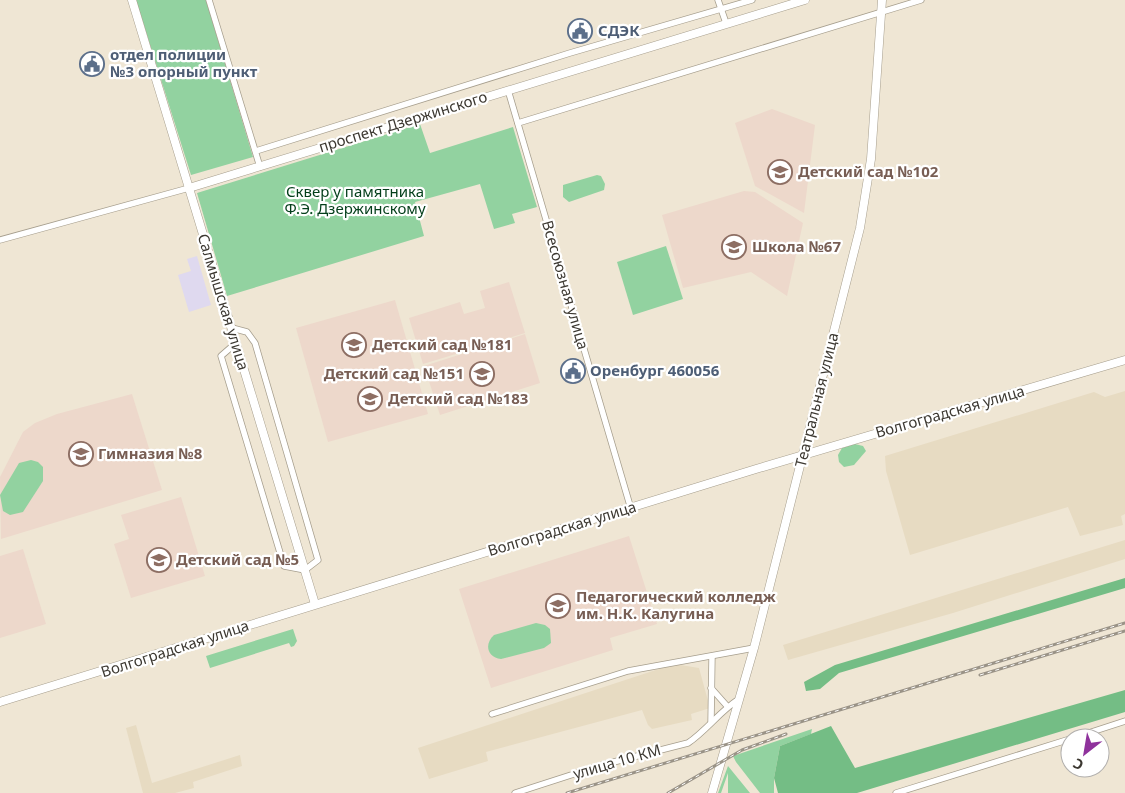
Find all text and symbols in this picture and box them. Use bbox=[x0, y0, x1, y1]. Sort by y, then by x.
public building icon: СДЭК bbox=[567, 18, 593, 44]
place label: СДЭК bbox=[598, 20, 640, 40]
place label: отдел полиции №3 опорный пункт bbox=[110, 44, 258, 81]
public building icon: отдел полиции №3 опорный пункт bbox=[79, 51, 105, 77]
street label: проспект Дзержинского bbox=[316, 86, 490, 156]
school or university icon: Детский сад №102 bbox=[767, 159, 793, 185]
place label: Детский сад №102 bbox=[798, 161, 939, 181]
park label: Сквер у памятника Ф.Э. Дзержинскому bbox=[284, 181, 426, 218]
street label: Всесоюзная улица bbox=[538, 218, 594, 352]
street label: Салмышская улица bbox=[194, 231, 254, 372]
school or university icon: Школа №67 bbox=[721, 234, 747, 260]
place label: Школа №67 bbox=[752, 236, 841, 256]
street label: Театральная улица bbox=[790, 330, 842, 469]
school or university icon: Детский сад №181 bbox=[341, 332, 367, 358]
place label: Детский сад №181 bbox=[372, 334, 512, 354]
public building icon: Оренбург 460056 bbox=[560, 358, 586, 384]
place label: Оренбург 460056 bbox=[590, 360, 720, 380]
school or university icon: Детский сад №151 bbox=[469, 361, 495, 387]
place label: Детский сад №151 bbox=[324, 363, 464, 383]
street label: Волгоградская улица bbox=[873, 380, 1027, 442]
school or university icon: Детский сад №183 bbox=[357, 386, 383, 412]
place label: Детский сад №183 bbox=[388, 388, 528, 408]
school or university icon: Гимназия №8 bbox=[68, 441, 94, 467]
place label: Гимназия №8 bbox=[98, 443, 203, 463]
street label: Волгоградская улица bbox=[485, 496, 638, 560]
school or university icon: Детский сад №5 bbox=[146, 547, 172, 573]
place label: Детский сад №5 bbox=[176, 549, 299, 569]
place label: Педагогический колледж им. Н.К. Калугина bbox=[576, 586, 776, 623]
school or university icon: Педагогический колледж им. Н.К. Калугина bbox=[545, 593, 571, 619]
street label: Волгоградская улица bbox=[98, 615, 251, 681]
north arrow bbox=[1060, 728, 1110, 778]
street label: улица 10 КМ bbox=[570, 739, 663, 783]
text: С bbox=[1069, 754, 1087, 775]

